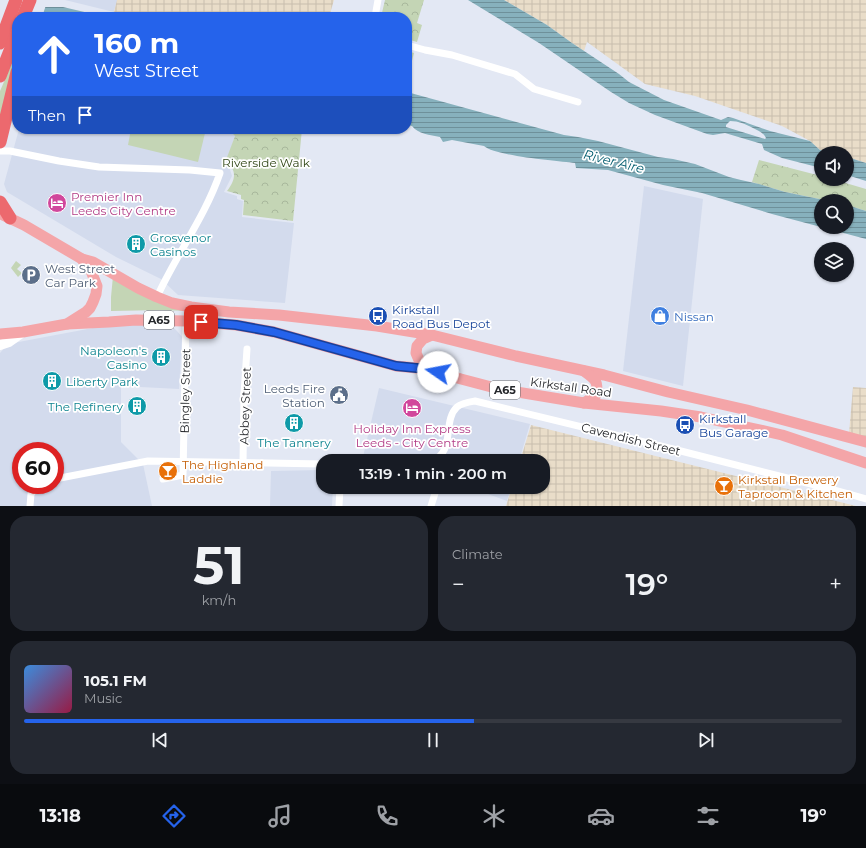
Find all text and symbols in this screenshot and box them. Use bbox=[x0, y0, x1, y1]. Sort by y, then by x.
text: 160 m bbox=[94, 26, 179, 60]
icon: ahead bbox=[28, 28, 80, 80]
text: West Street bbox=[94, 60, 199, 82]
icon: arrive bbox=[74, 104, 96, 126]
text: Then bbox=[28, 106, 66, 125]
water label: River Aire bbox=[582, 146, 646, 176]
map controls bbox=[814, 146, 854, 282]
button: sound bbox=[814, 146, 854, 186]
park label: Riverside Walk bbox=[222, 155, 311, 170]
place label: Premier Inn Leeds City Centre bbox=[71, 189, 176, 218]
hotel icon: Premier Inn Leeds City Centre bbox=[46, 192, 68, 214]
button: search bbox=[814, 194, 854, 234]
place label: Grosvenor Casinos bbox=[150, 230, 211, 259]
building icon: Grosvenor Casinos bbox=[125, 233, 147, 255]
button: layers bbox=[814, 242, 854, 282]
place label: West Street Car Park bbox=[45, 261, 115, 290]
parking icon: West Street Car Park bbox=[20, 264, 42, 286]
place label: Kirkstall Road Bus Depot bbox=[392, 302, 490, 331]
pin bbox=[184, 305, 218, 339]
bus stop icon: Kirkstall Road Bus Depot bbox=[367, 305, 389, 327]
shop icon: Nissan bbox=[649, 305, 671, 327]
place label: Nissan bbox=[674, 309, 714, 324]
road number: A65 bbox=[144, 311, 174, 329]
icon: arrive bbox=[190, 311, 212, 333]
place label: Napoleon's Casino bbox=[80, 343, 147, 372]
building icon: Napoleon's Casino bbox=[150, 346, 172, 368]
street label: Bingley Street bbox=[177, 348, 193, 434]
position arrow bbox=[417, 351, 459, 393]
street label: Abbey Street bbox=[236, 367, 254, 445]
building icon: Liberty Park bbox=[41, 370, 63, 392]
place label: Liberty Park bbox=[66, 374, 139, 389]
street label: Kirkstall Road bbox=[529, 374, 613, 400]
place label: Leeds Fire Station bbox=[264, 381, 325, 410]
road number: A65 bbox=[490, 381, 520, 399]
public building icon: Leeds Fire Station bbox=[328, 384, 350, 406]
building icon: The Refinery bbox=[126, 395, 148, 417]
hotel icon: Holiday Inn Express Leeds - City Centre bbox=[401, 397, 423, 419]
place label: The Refinery bbox=[48, 399, 123, 414]
place label: Kirkstall Bus Garage bbox=[699, 411, 768, 440]
building icon: The Tannery bbox=[283, 412, 305, 434]
bus stop icon: Kirkstall Bus Garage bbox=[674, 414, 696, 436]
street label: Cavendish Street bbox=[580, 419, 682, 459]
place label: Holiday Inn Express Leeds - City Centre bbox=[353, 421, 471, 450]
place label: The Tannery bbox=[257, 435, 331, 450]
speed limit sign: 60 bbox=[12, 442, 64, 494]
place label: The Highland Laddie bbox=[182, 457, 263, 486]
bar icon: The Highland Laddie bbox=[157, 460, 179, 482]
text: 13:19 · 1 min · 200 m bbox=[359, 464, 507, 483]
place label: Kirkstall Brewery Taproom & Kitchen bbox=[738, 472, 853, 501]
bar icon: Kirkstall Brewery Taproom & Kitchen bbox=[713, 475, 735, 497]
text: 51 bbox=[193, 534, 245, 597]
text: Climate bbox=[452, 546, 503, 562]
text: 19° bbox=[626, 566, 668, 603]
text: − bbox=[452, 571, 465, 598]
text: + bbox=[829, 571, 842, 598]
text: km/h bbox=[202, 592, 236, 608]
text: 105.1 FM bbox=[84, 671, 147, 690]
text: Music bbox=[84, 690, 122, 706]
icon: previous bbox=[149, 729, 171, 751]
icon: pause bbox=[422, 729, 444, 751]
icon: next bbox=[695, 729, 717, 751]
icon: directions bbox=[160, 802, 188, 830]
icon: music bbox=[266, 802, 294, 830]
icon: phone bbox=[373, 802, 401, 830]
icon: climate bbox=[480, 802, 508, 830]
icon: car bbox=[587, 802, 615, 830]
icon: filters bbox=[694, 802, 722, 830]
text: 13:18 bbox=[39, 805, 81, 827]
text: 19° bbox=[800, 805, 827, 827]

